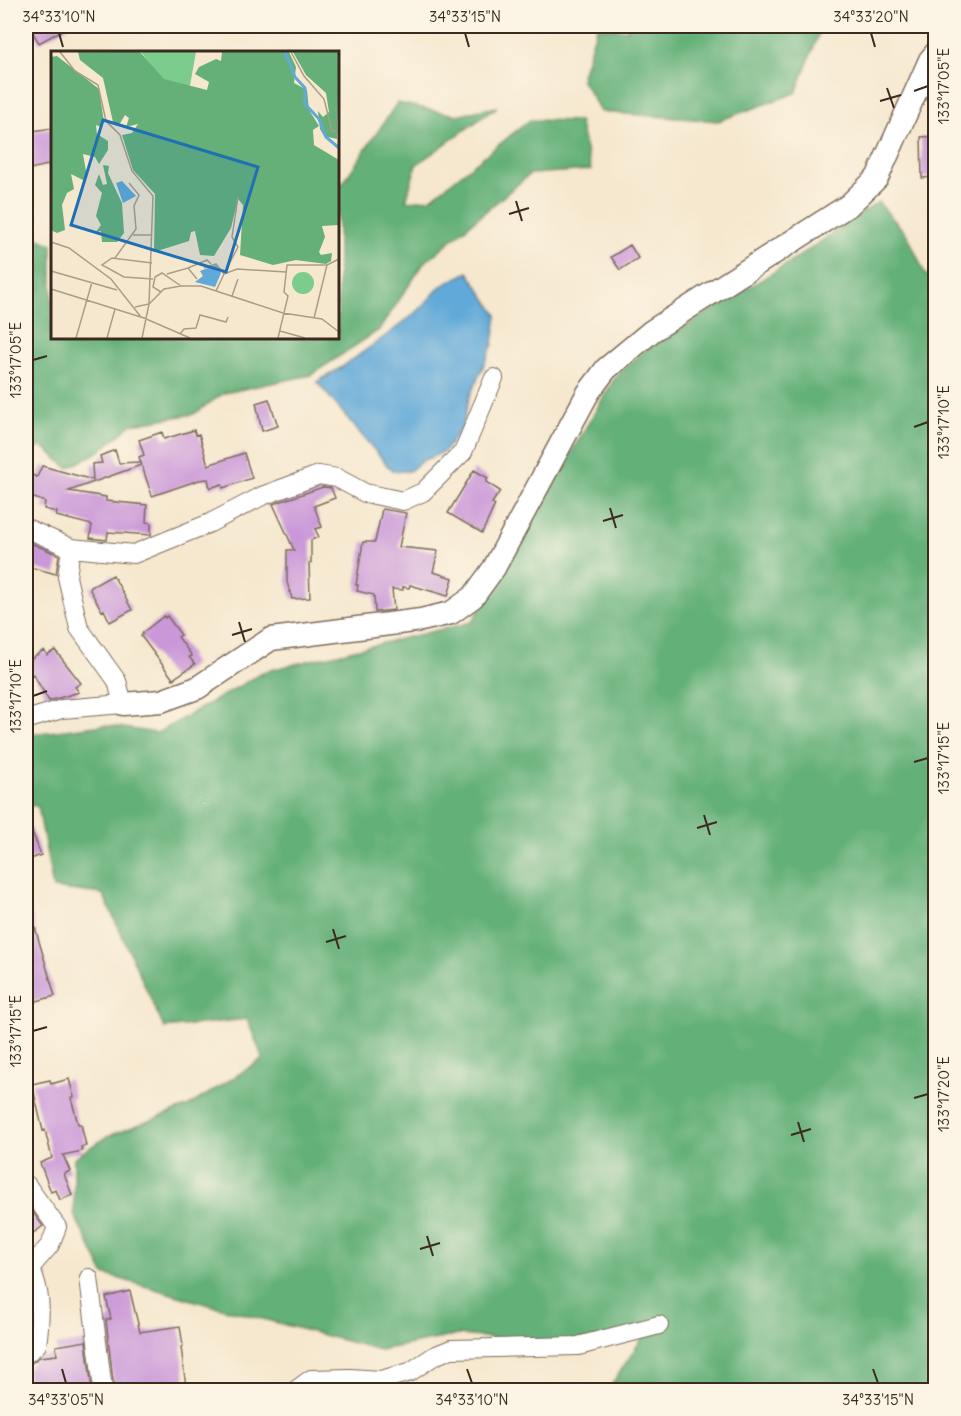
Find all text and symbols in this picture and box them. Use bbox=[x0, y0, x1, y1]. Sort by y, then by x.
text: 34°33'10"N bbox=[22, 7, 96, 26]
text: 34°33'15"N bbox=[429, 7, 501, 26]
text: 34°33'20"N bbox=[833, 7, 909, 26]
text: 133°17'05"E bbox=[934, 48, 953, 124]
inset map bbox=[51, 51, 339, 339]
text: 133°17'05"E bbox=[6, 322, 25, 398]
text: 133°17'10"E bbox=[934, 385, 953, 459]
text: 133°17'10"E bbox=[6, 659, 25, 733]
text: 133°17'15"E bbox=[934, 721, 953, 794]
text: 133°17'15"E bbox=[6, 994, 25, 1067]
text: 133°17'20"E bbox=[934, 1056, 953, 1132]
text: 34°33'05"N bbox=[28, 1390, 104, 1409]
text: 34°33'10"N bbox=[435, 1390, 509, 1409]
text: 34°33'15"N bbox=[842, 1390, 914, 1409]

